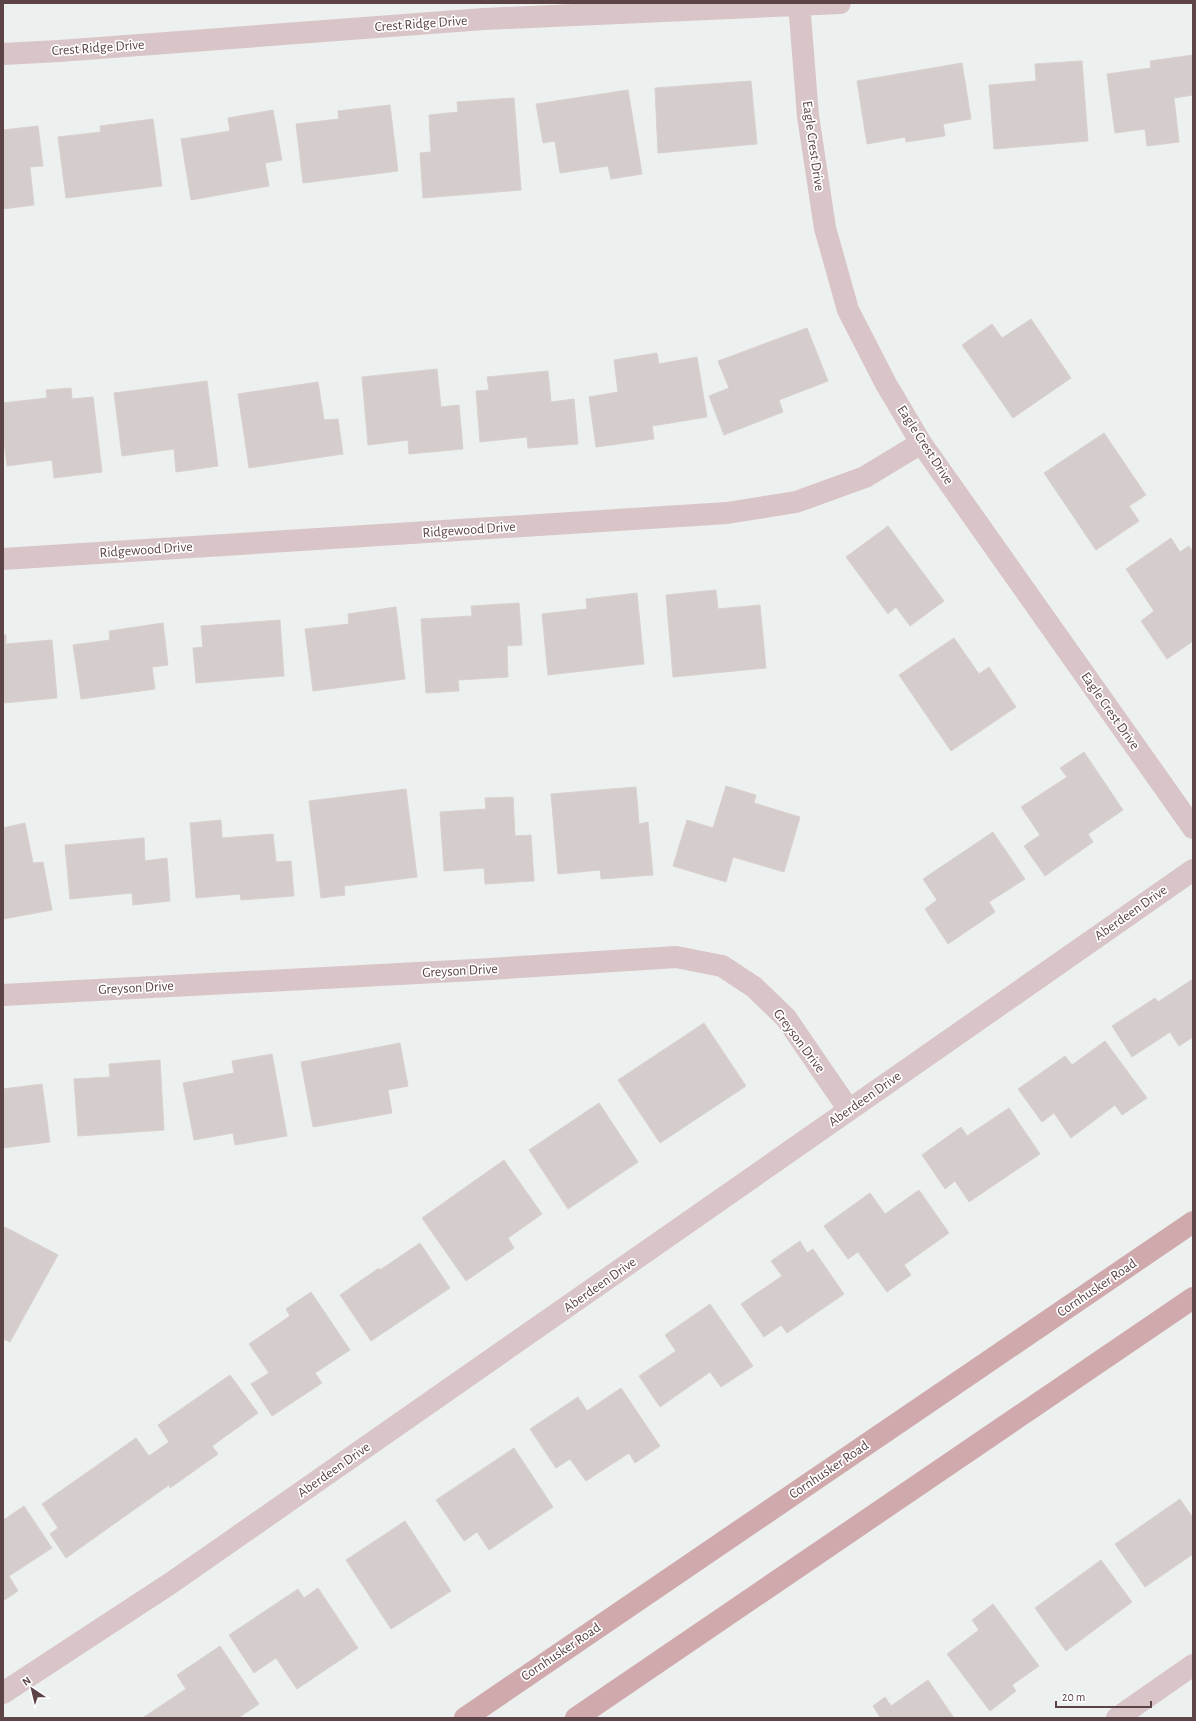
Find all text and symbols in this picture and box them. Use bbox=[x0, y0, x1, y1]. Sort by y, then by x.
street label: Crest Ridge Drive bbox=[374, 14, 468, 34]
street label: Crest Ridge Drive bbox=[51, 38, 145, 58]
street label: Eagle Crest Drive bbox=[800, 100, 826, 192]
street label: Eagle Crest Drive bbox=[894, 403, 956, 487]
street label: Ridgewood Drive bbox=[422, 520, 516, 540]
street label: Ridgewood Drive bbox=[99, 540, 193, 560]
street label: Eagle Crest Drive bbox=[1078, 670, 1142, 752]
street label: Aberdeen Drive bbox=[1092, 883, 1170, 943]
street label: Greyson Drive bbox=[422, 962, 498, 980]
street label: Greyson Drive bbox=[98, 979, 174, 997]
street label: Greyson Drive bbox=[771, 1007, 827, 1075]
street label: Aberdeen Drive bbox=[826, 1069, 904, 1129]
street label: Aberdeen Drive bbox=[561, 1255, 639, 1315]
street label: Cornhusker Road bbox=[1055, 1256, 1139, 1320]
street label: Cornhusker Road bbox=[787, 1438, 871, 1502]
street label: Aberdeen Drive bbox=[295, 1440, 373, 1500]
street label: Cornhusker Road bbox=[519, 1620, 603, 1684]
north arrow bbox=[12, 1669, 52, 1709]
text: N bbox=[20, 1675, 33, 1688]
scale bar bbox=[1056, 1683, 1151, 1709]
text: 20 m bbox=[1062, 1691, 1085, 1703]

